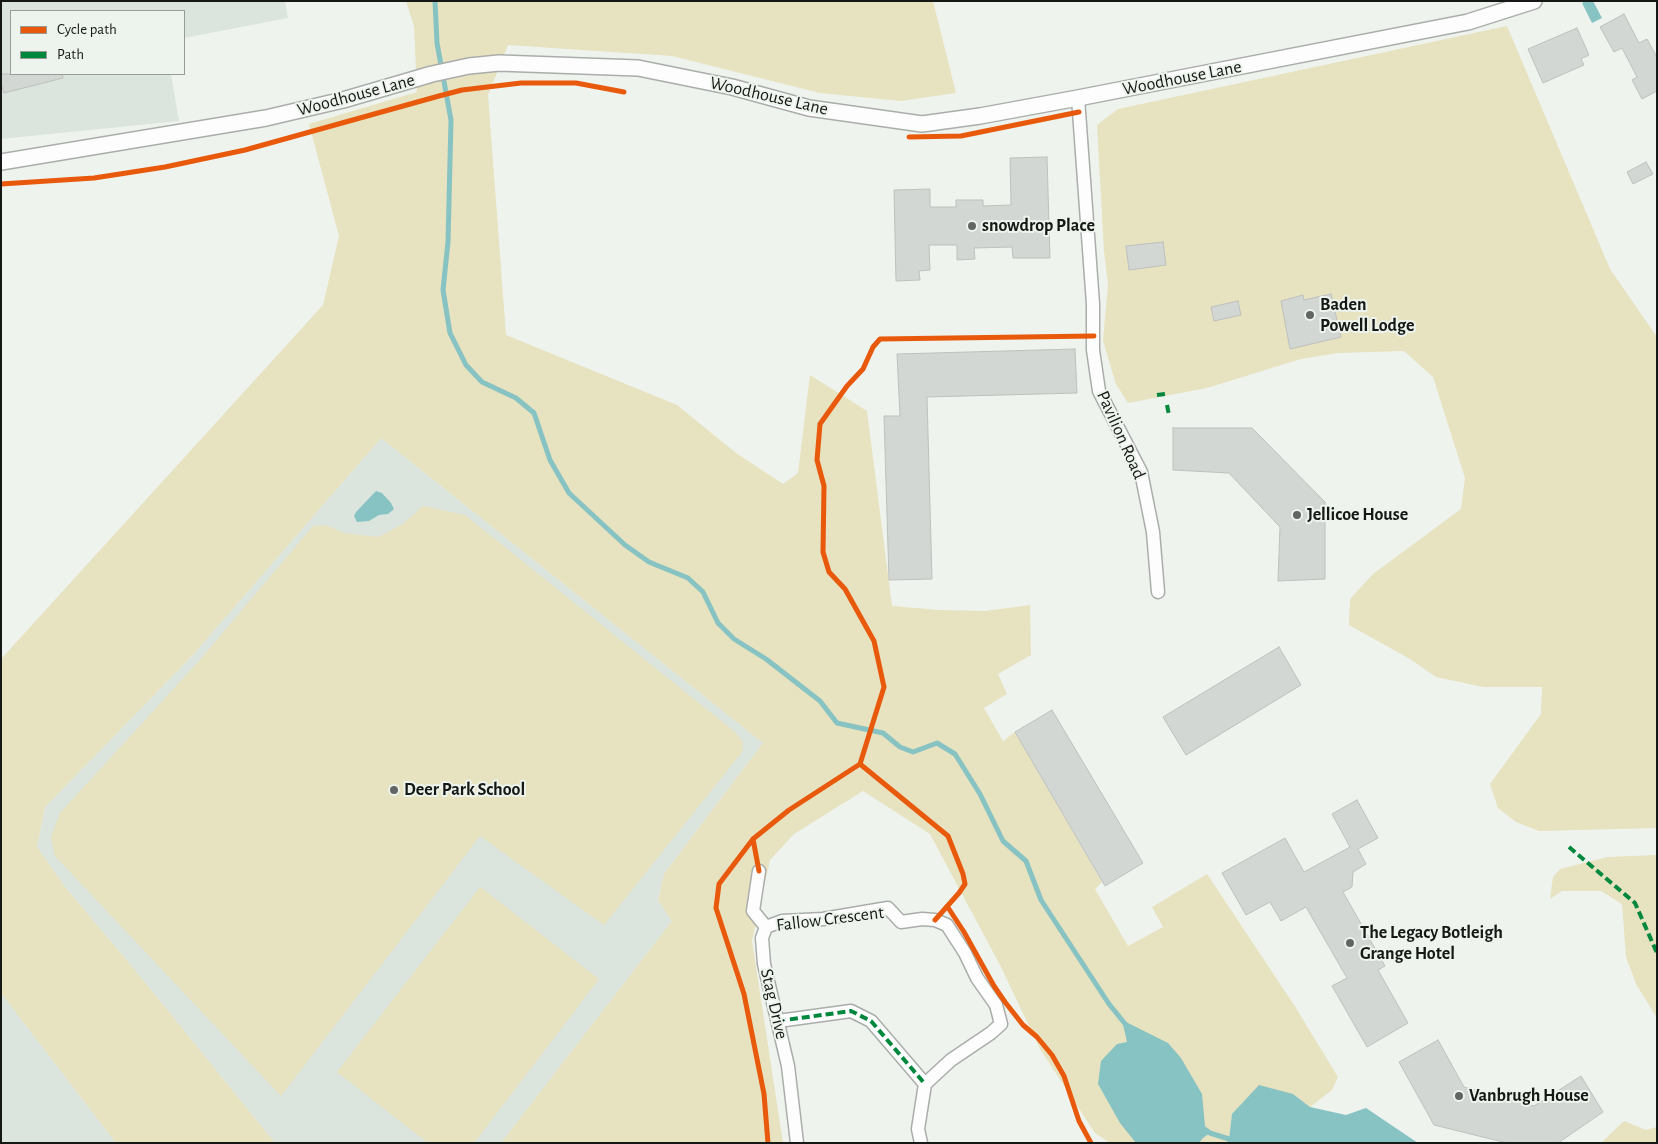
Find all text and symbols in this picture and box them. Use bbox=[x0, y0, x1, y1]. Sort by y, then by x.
legend bbox=[10, 10, 185, 75]
text: Cycle path bbox=[57, 22, 117, 37]
text: Path bbox=[57, 47, 84, 62]
street label: Woodhouse Lane bbox=[1121, 56, 1243, 100]
street label: Woodhouse Lane bbox=[295, 69, 417, 121]
street label: Woodhouse Lane bbox=[708, 72, 830, 120]
place label: snowdrop Place bbox=[982, 215, 1095, 237]
marker: snowdrop Place bbox=[966, 220, 978, 232]
place label: Baden Powell Lodge bbox=[1320, 294, 1414, 336]
marker: Baden Powell Lodge bbox=[1304, 309, 1316, 321]
street label: Pavilion Road bbox=[1092, 387, 1150, 483]
place label: Jellicoe House bbox=[1307, 504, 1408, 526]
marker: Jellicoe House bbox=[1291, 509, 1303, 521]
place label: Deer Park School bbox=[404, 779, 525, 801]
marker: Deer Park School bbox=[388, 784, 400, 796]
street label: Fallow Crescent bbox=[775, 902, 885, 936]
place label: The Legacy Botleigh Grange Hotel bbox=[1360, 922, 1503, 964]
marker: The Legacy Botleigh Grange Hotel bbox=[1344, 937, 1356, 949]
street label: Stag Drive bbox=[755, 967, 793, 1041]
place label: Vanbrugh House bbox=[1469, 1085, 1589, 1107]
marker: Vanbrugh House bbox=[1453, 1090, 1465, 1102]

